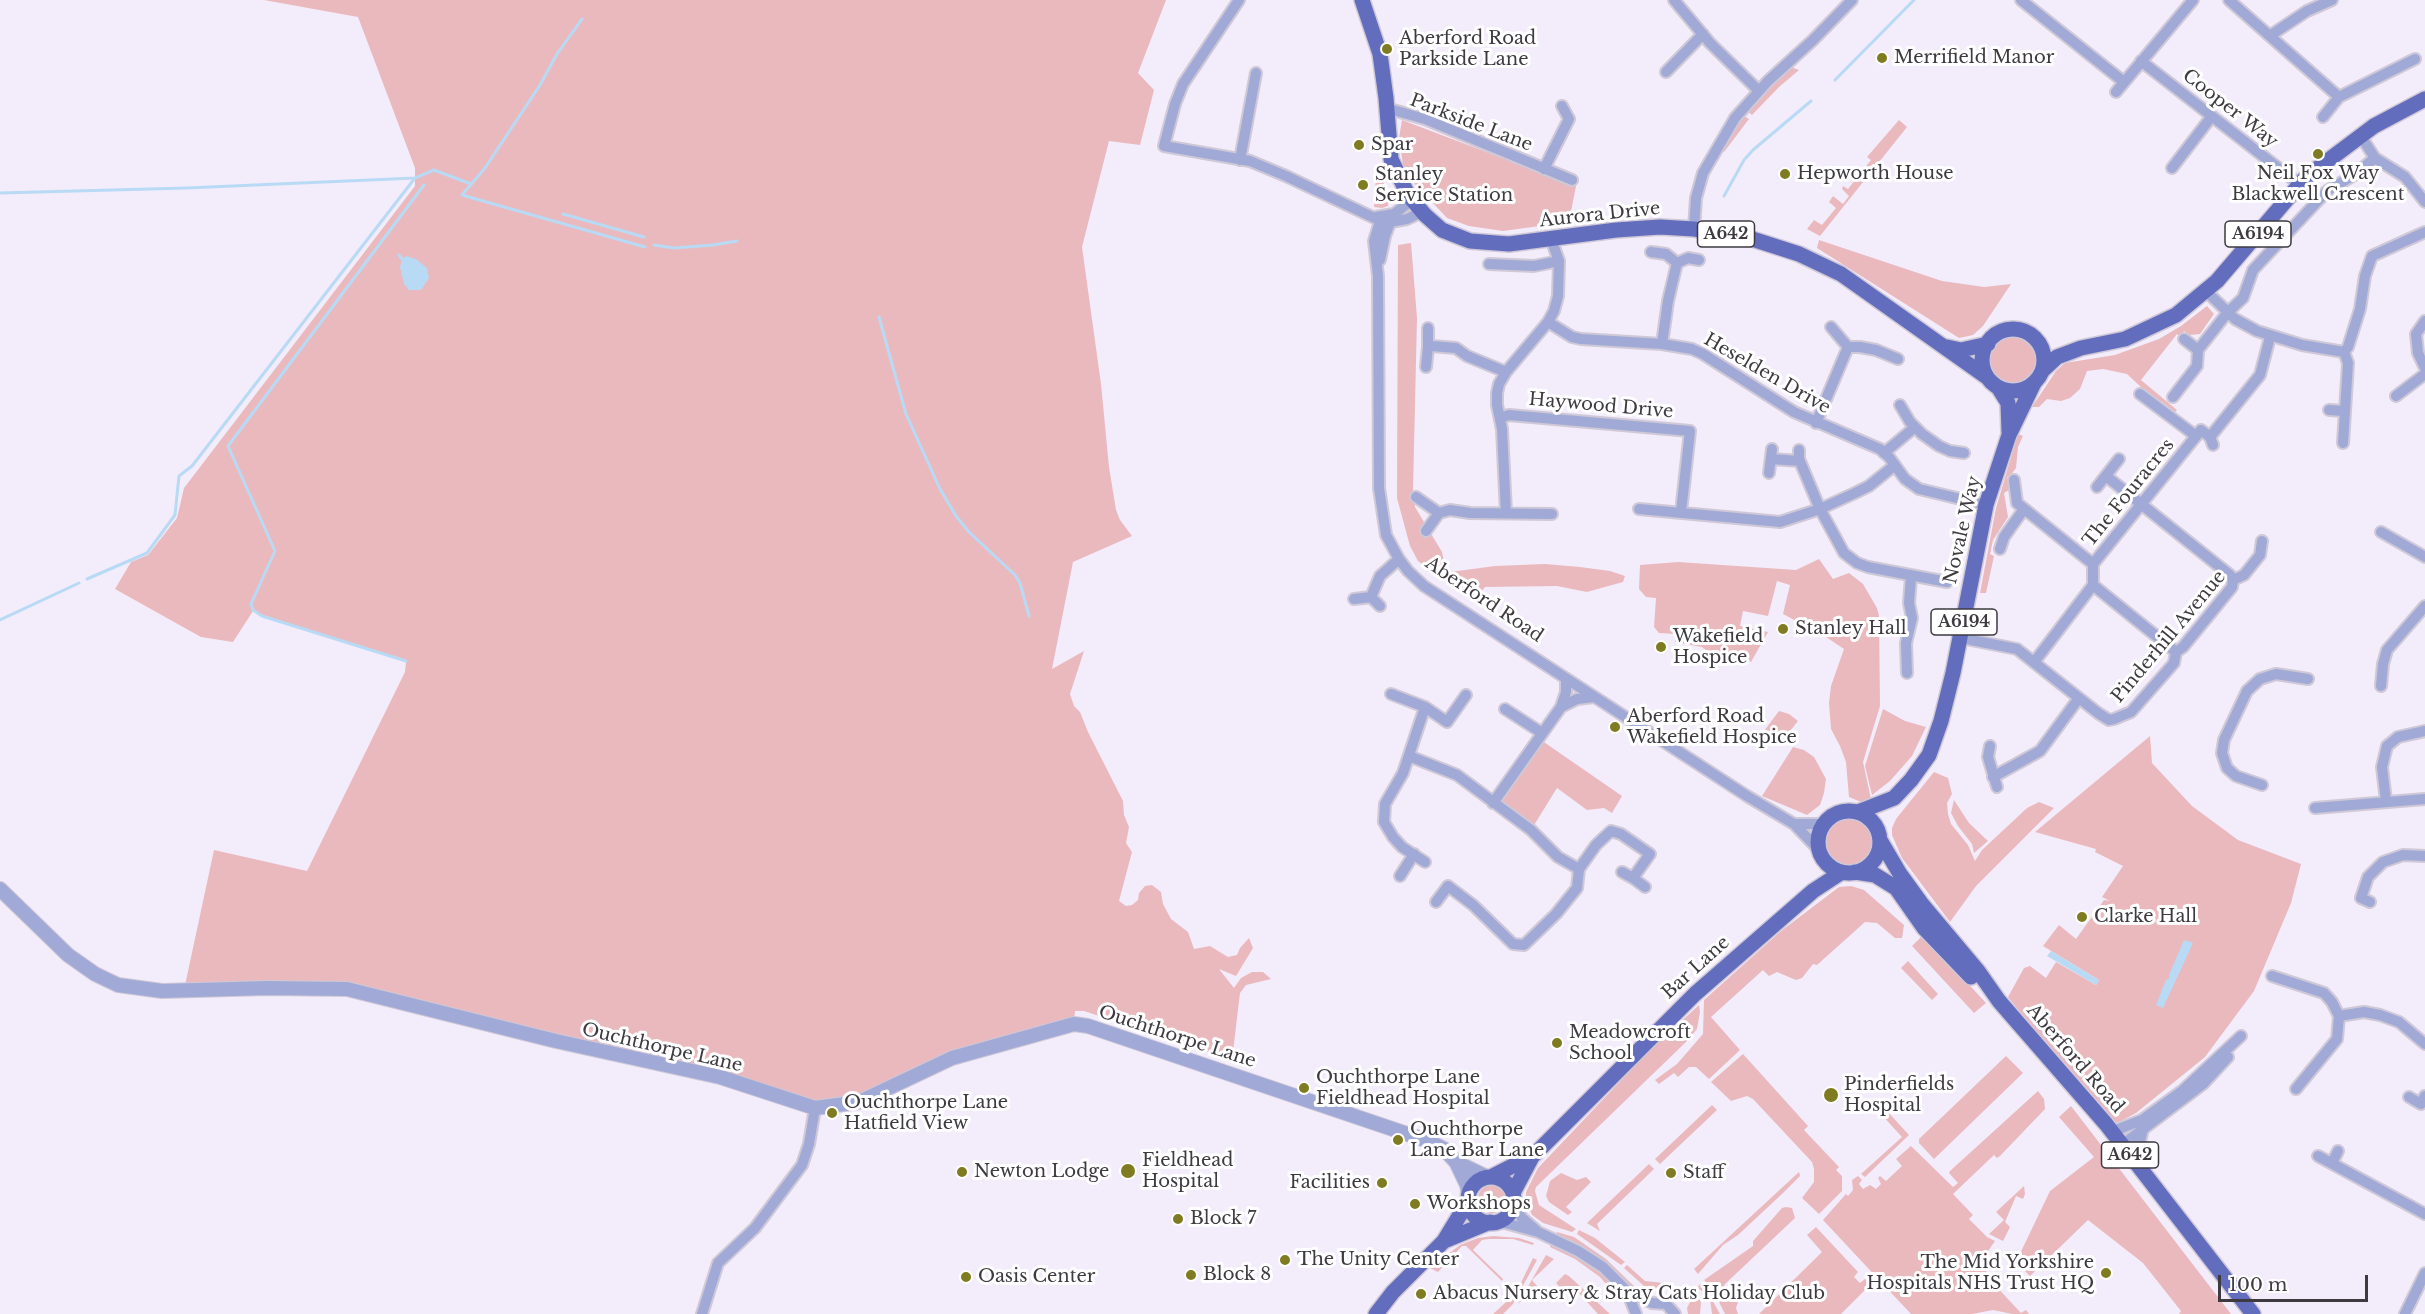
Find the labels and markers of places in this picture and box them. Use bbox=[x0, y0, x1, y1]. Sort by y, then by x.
place label: Aberford Road Parkside Lane bbox=[1399, 28, 1536, 70]
marker: Aberford Road Parkside Lane bbox=[1380, 42, 1394, 56]
place label: Merrifield Manor bbox=[1894, 47, 2054, 69]
marker: Merrifield Manor bbox=[1875, 51, 1889, 65]
place label: Spar bbox=[1371, 134, 1413, 156]
marker: Spar bbox=[1352, 138, 1366, 152]
marker: Neil Fox Way Blackwell Crescent bbox=[2311, 147, 2325, 161]
place label: Hepworth House bbox=[1797, 163, 1954, 185]
place label: Neil Fox Way Blackwell Crescent bbox=[2231, 163, 2405, 206]
place label: Stanley Service Station bbox=[1375, 164, 1513, 207]
marker: Hepworth House bbox=[1778, 167, 1792, 181]
marker: Stanley Service Station bbox=[1356, 178, 1370, 192]
place label: Stanley Hall bbox=[1795, 618, 1907, 640]
marker: Stanley Hall bbox=[1776, 622, 1790, 636]
place label: Wakefield Hospice bbox=[1673, 626, 1763, 668]
marker: Wakefield Hospice bbox=[1654, 640, 1668, 654]
place label: Aberford Road Wakefield Hospice bbox=[1627, 706, 1797, 748]
marker: Aberford Road Wakefield Hospice bbox=[1608, 720, 1622, 734]
place label: Clarke Hall bbox=[2094, 906, 2197, 928]
marker: Clarke Hall bbox=[2075, 910, 2089, 924]
place label: Meadowcroft School bbox=[1569, 1022, 1691, 1064]
marker: Meadowcroft School bbox=[1550, 1036, 1564, 1050]
place label: Ouchthorpe Lane Fieldhead Hospital bbox=[1316, 1067, 1490, 1110]
place label: Pinderfields Hospital bbox=[1844, 1074, 1954, 1116]
marker: Ouchthorpe Lane Fieldhead Hospital bbox=[1297, 1081, 1311, 1095]
marker: Pinderfields Hospital bbox=[1822, 1086, 1840, 1104]
place label: Ouchthorpe Lane Hatfield View bbox=[844, 1092, 1008, 1134]
marker: Ouchthorpe Lane Hatfield View bbox=[825, 1106, 839, 1120]
place label: Ouchthorpe Lane Bar Lane bbox=[1410, 1119, 1544, 1162]
marker: Ouchthorpe Lane Bar Lane bbox=[1391, 1133, 1405, 1147]
place label: Fieldhead Hospital bbox=[1142, 1150, 1233, 1192]
place label: Newton Lodge bbox=[974, 1161, 1109, 1183]
marker: Fieldhead Hospital bbox=[1119, 1162, 1137, 1180]
place label: Staff bbox=[1683, 1162, 1724, 1184]
marker: Newton Lodge bbox=[955, 1165, 969, 1179]
marker: Staff bbox=[1664, 1166, 1678, 1180]
place label: Facilities bbox=[1289, 1172, 1370, 1194]
marker: Facilities bbox=[1375, 1176, 1389, 1190]
place label: Workshops bbox=[1427, 1193, 1531, 1215]
marker: Workshops bbox=[1408, 1197, 1422, 1211]
place label: Block 7 bbox=[1190, 1208, 1256, 1230]
marker: Block 7 bbox=[1171, 1212, 1185, 1226]
place label: The Unity Center bbox=[1297, 1249, 1459, 1271]
place label: The Mid Yorkshire Hospitals NHS Trust HQ bbox=[1866, 1252, 2094, 1294]
marker: The Unity Center bbox=[1278, 1253, 1292, 1267]
place label: Block 8 bbox=[1203, 1264, 1271, 1286]
place label: Oasis Center bbox=[978, 1266, 1095, 1288]
marker: The Mid Yorkshire Hospitals NHS Trust HQ bbox=[2099, 1266, 2113, 1280]
marker: Block 8 bbox=[1184, 1268, 1198, 1282]
marker: Oasis Center bbox=[959, 1270, 973, 1284]
place label: Abacus Nursery & Stray Cats Holiday Club bbox=[1433, 1283, 1825, 1305]
marker: Abacus Nursery & Stray Cats Holiday Club bbox=[1414, 1287, 1428, 1301]

